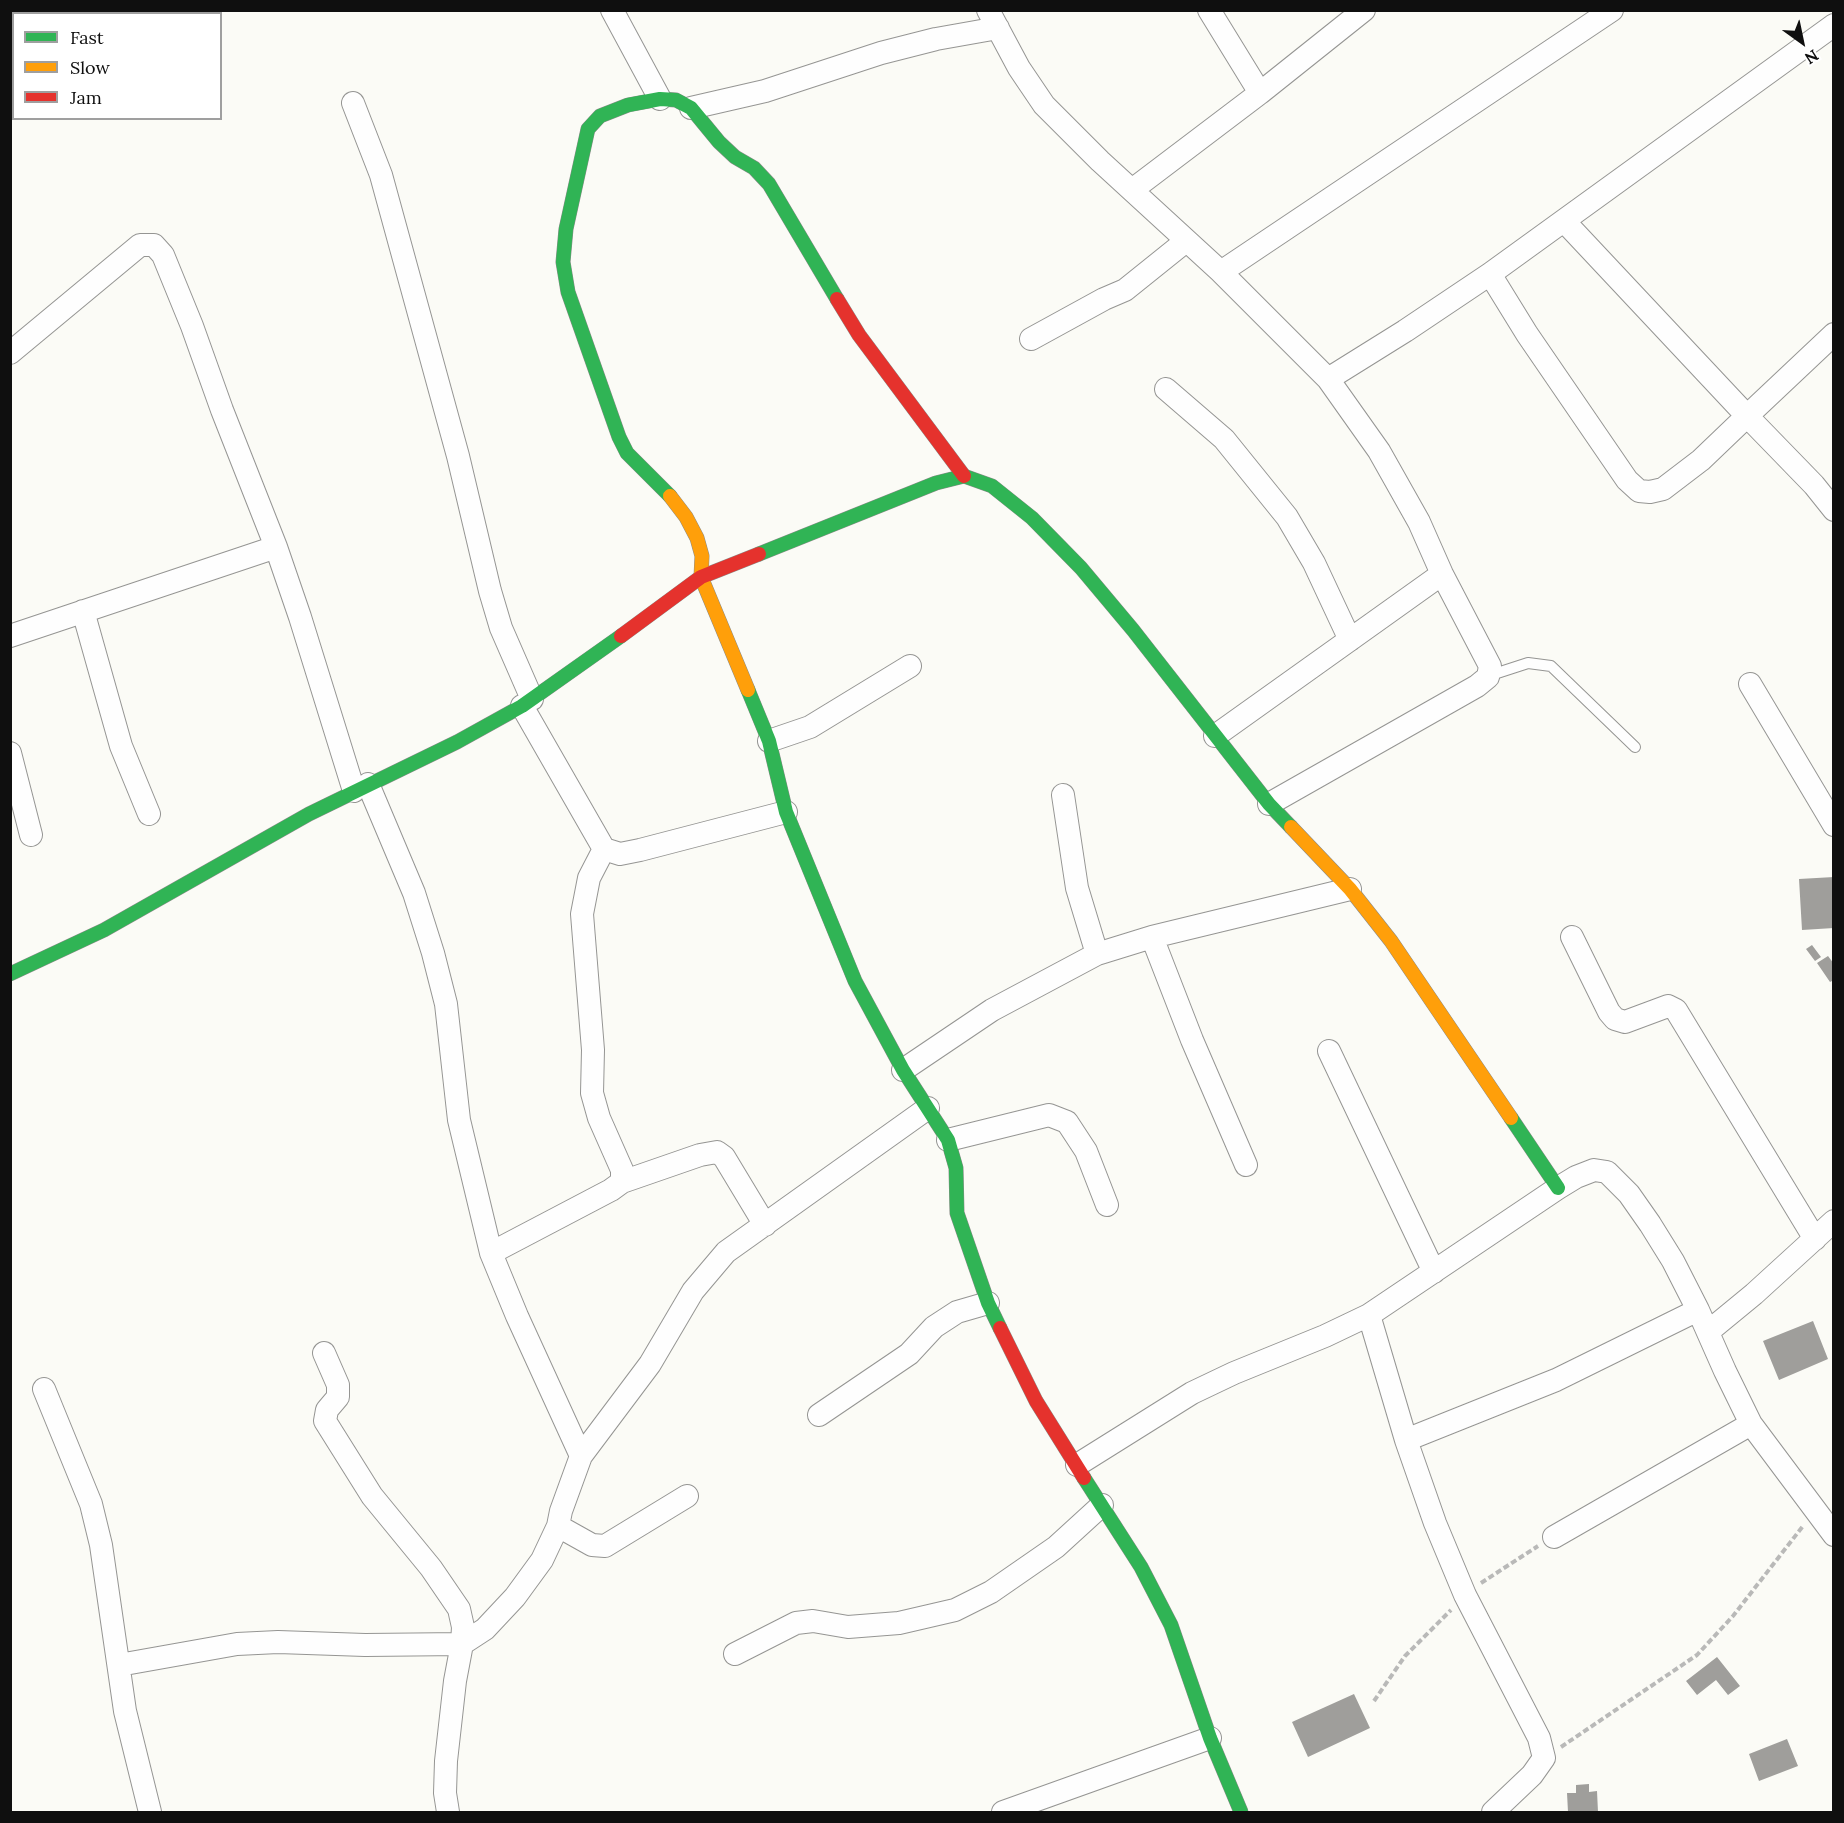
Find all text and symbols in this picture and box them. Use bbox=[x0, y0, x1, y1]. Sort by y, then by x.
legend bbox=[12, 12, 222, 120]
north arrow bbox=[1772, 12, 1832, 72]
text: Fast bbox=[70, 26, 104, 49]
text: N bbox=[1801, 45, 1822, 69]
text: Slow bbox=[70, 56, 110, 79]
text: Jam bbox=[70, 86, 102, 109]

